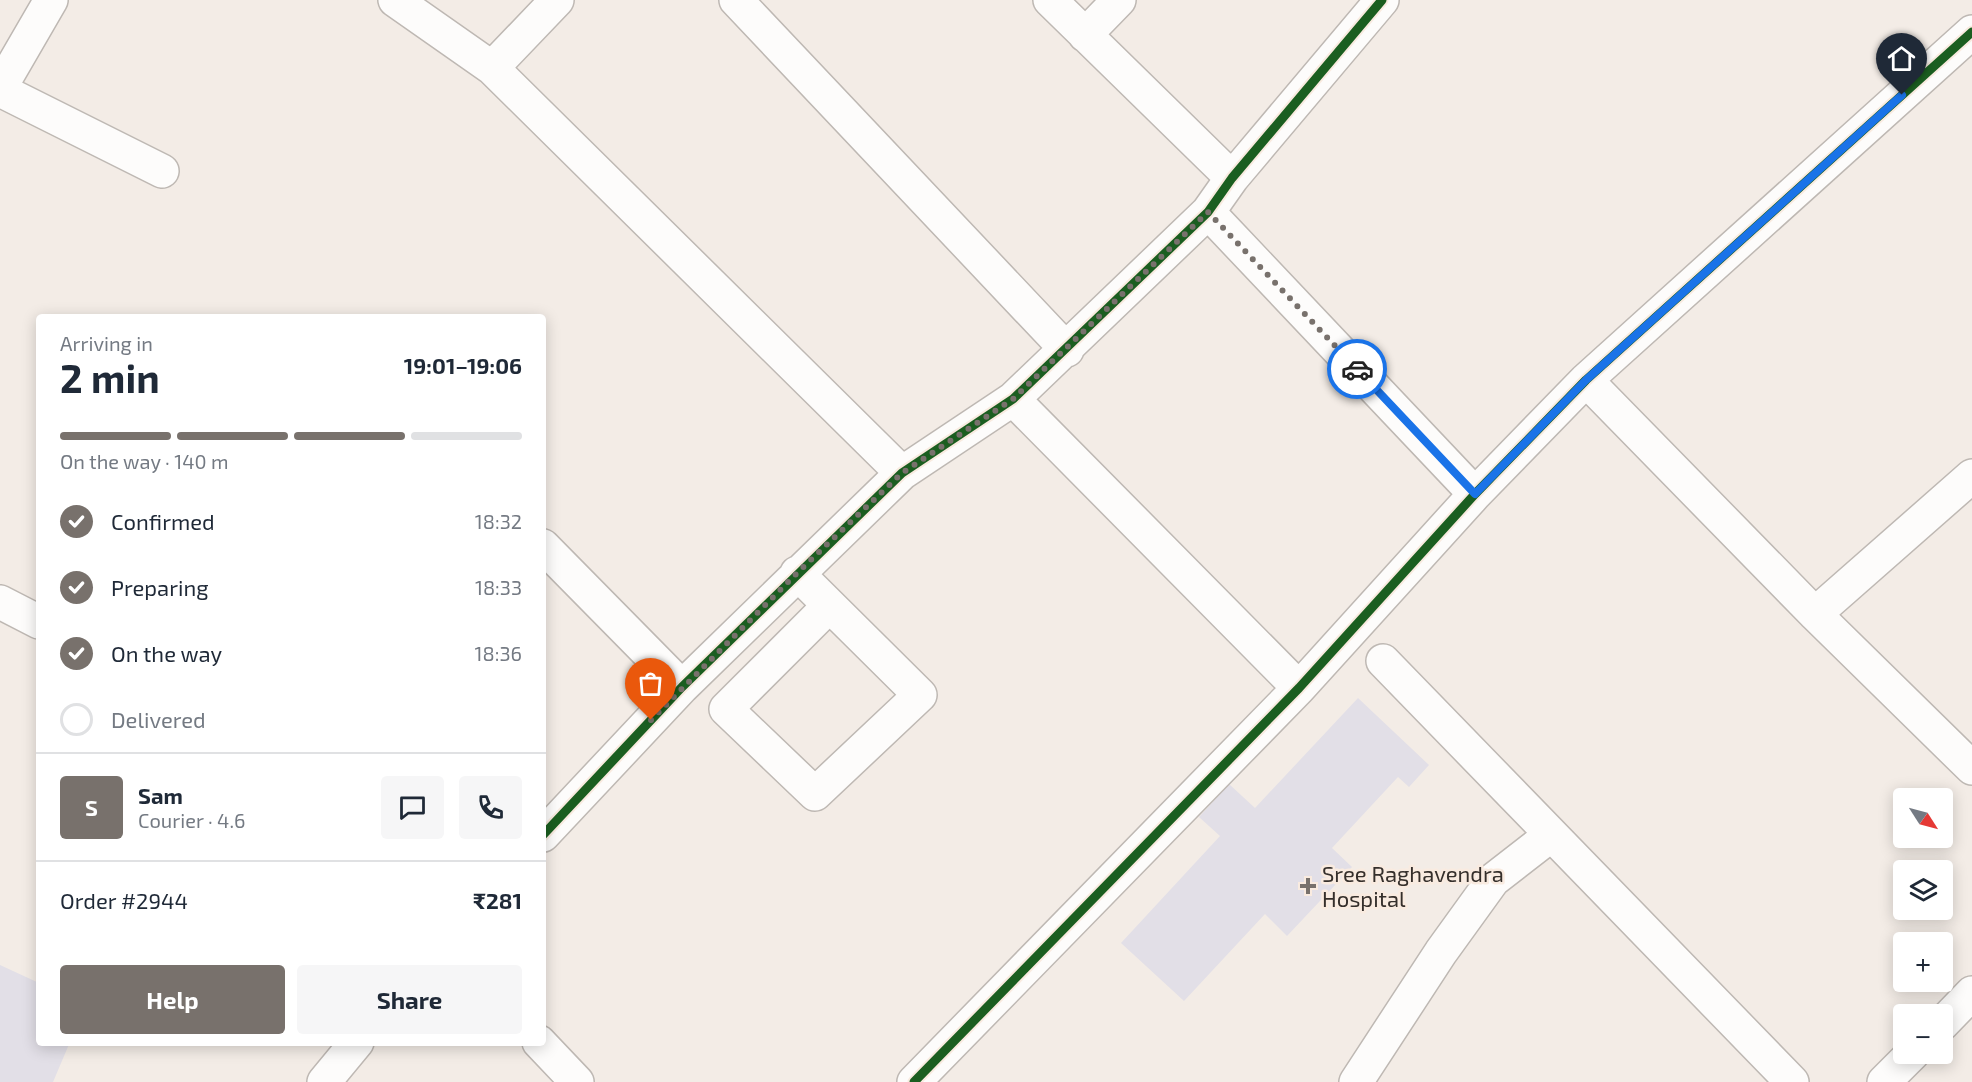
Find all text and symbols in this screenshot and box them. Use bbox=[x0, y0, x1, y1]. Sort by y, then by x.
pin bbox=[1876, 33, 1927, 95]
icon: home bbox=[1885, 42, 1918, 75]
text: Arriving in bbox=[60, 331, 153, 355]
courier bbox=[1327, 339, 1387, 399]
text: 19:01–19:06 bbox=[404, 352, 522, 378]
icon: car bbox=[1341, 353, 1374, 386]
text: 2 min bbox=[60, 354, 160, 401]
text: On the way · 140 m bbox=[60, 449, 229, 473]
icon: check bbox=[60, 505, 93, 538]
text: Confirmed bbox=[111, 508, 215, 534]
text: 18:32 bbox=[475, 509, 522, 533]
icon: check bbox=[60, 571, 93, 604]
text: Preparing bbox=[111, 574, 209, 600]
text: 18:33 bbox=[475, 575, 522, 599]
icon: check bbox=[60, 637, 93, 670]
text: On the way bbox=[111, 640, 222, 666]
text: 18:36 bbox=[475, 641, 522, 665]
pin bbox=[625, 658, 676, 720]
icon: bag bbox=[634, 667, 667, 700]
text: Delivered bbox=[111, 706, 206, 732]
button: chat bbox=[381, 776, 444, 839]
button: phone bbox=[459, 776, 522, 839]
text: Sam bbox=[138, 782, 183, 808]
north arrow bbox=[1893, 788, 1953, 848]
map controls bbox=[1893, 788, 1953, 1064]
text: S bbox=[85, 794, 98, 820]
text: Courier · 4.6 bbox=[138, 808, 245, 832]
place label: Sree Raghavendra Hospital bbox=[1322, 860, 1504, 911]
button: layers bbox=[1893, 860, 1953, 920]
marker: Sree Raghavendra Hospital bbox=[1299, 877, 1317, 895]
text: Order #2944 bbox=[60, 887, 188, 913]
text: ₹281 bbox=[473, 887, 522, 913]
button: + bbox=[1893, 932, 1953, 992]
button: Help bbox=[60, 965, 285, 1034]
button: Share bbox=[297, 965, 522, 1034]
button: − bbox=[1893, 1004, 1953, 1064]

